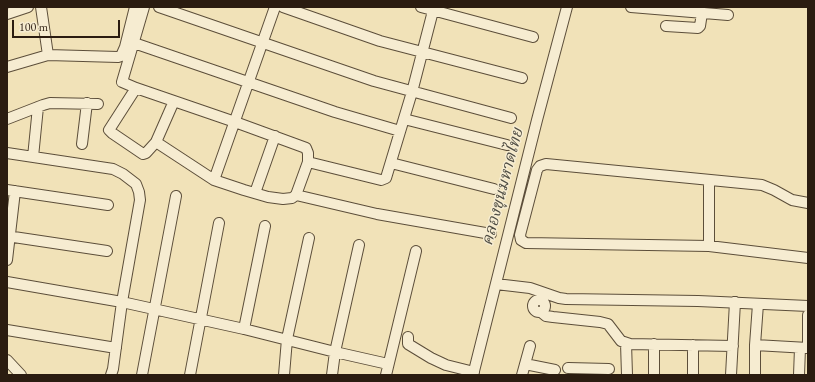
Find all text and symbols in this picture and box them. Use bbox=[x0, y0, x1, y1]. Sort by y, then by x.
scale bar bbox=[14, 12, 122, 38]
text: 100 m bbox=[19, 19, 48, 35]
water label: คลองขุนมหาดไทย bbox=[478, 126, 528, 248]

